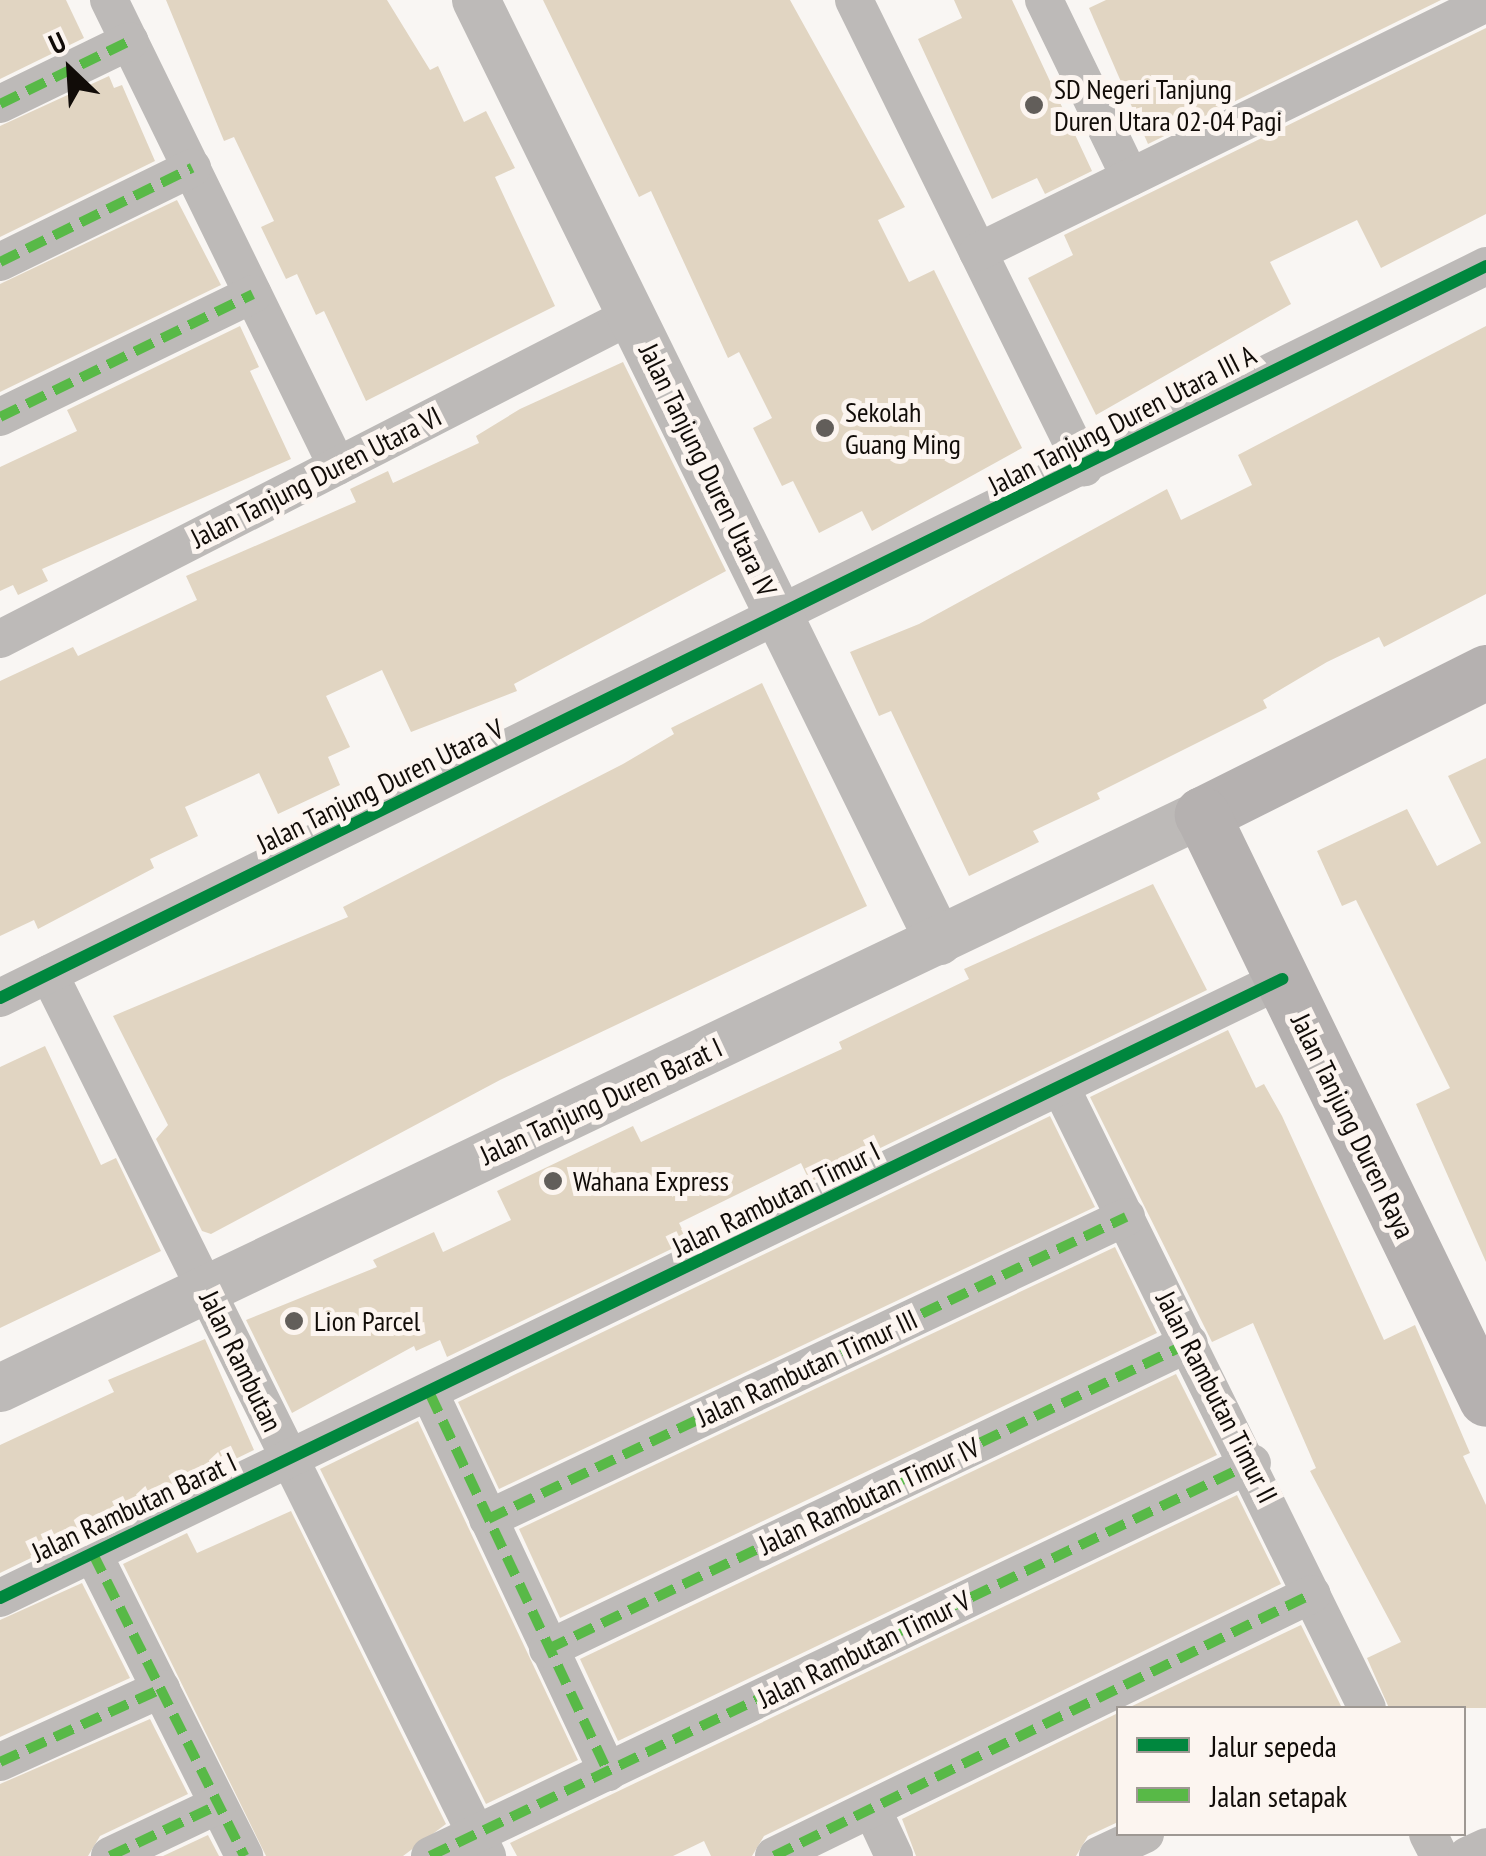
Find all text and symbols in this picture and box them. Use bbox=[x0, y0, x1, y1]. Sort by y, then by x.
north arrow bbox=[20, 20, 120, 120]
text: U bbox=[43, 23, 71, 62]
place label: SD Negeri Tanjung Duren Utara 02-04 Pagi bbox=[1054, 72, 1282, 138]
marker: SD Negeri Tanjung Duren Utara 02-04 Pagi bbox=[1023, 94, 1045, 116]
street label: Jalan Tanjung Duren Utara IV bbox=[632, 338, 784, 602]
street label: Jalan Tanjung Duren Utara III A bbox=[982, 338, 1262, 502]
place label: Sekolah Guang Ming bbox=[845, 395, 961, 461]
street label: Jalan Tanjung Duren Utara VI bbox=[184, 399, 448, 555]
marker: Sekolah Guang Ming bbox=[814, 417, 836, 439]
street label: Jalan Tanjung Duren Utara V bbox=[251, 711, 509, 861]
street label: Jalan Tanjung Duren Raya bbox=[1284, 1008, 1422, 1244]
street label: Jalan Tanjung Duren Barat I bbox=[474, 1030, 728, 1172]
street label: Jalan Rambutan Timur I bbox=[666, 1134, 886, 1264]
place label: Wahana Express bbox=[573, 1164, 729, 1198]
marker: Wahana Express bbox=[542, 1170, 564, 1192]
street label: Jalan Rambutan bbox=[193, 1285, 289, 1437]
street label: Jalan Rambutan Timur II bbox=[1149, 1285, 1285, 1509]
street label: Jalan Rambutan Timur III bbox=[691, 1302, 923, 1434]
place label: Lion Parcel bbox=[314, 1304, 420, 1338]
marker: Lion Parcel bbox=[283, 1310, 305, 1332]
street label: Jalan Rambutan Timur IV bbox=[753, 1430, 985, 1562]
street label: Jalan Rambutan Barat I bbox=[26, 1445, 242, 1569]
street label: Jalan Rambutan Timur V bbox=[752, 1583, 976, 1715]
legend bbox=[1116, 1706, 1466, 1836]
text: Jalur sepeda bbox=[1210, 1726, 1337, 1765]
text: Jalan setapak bbox=[1210, 1776, 1347, 1815]

